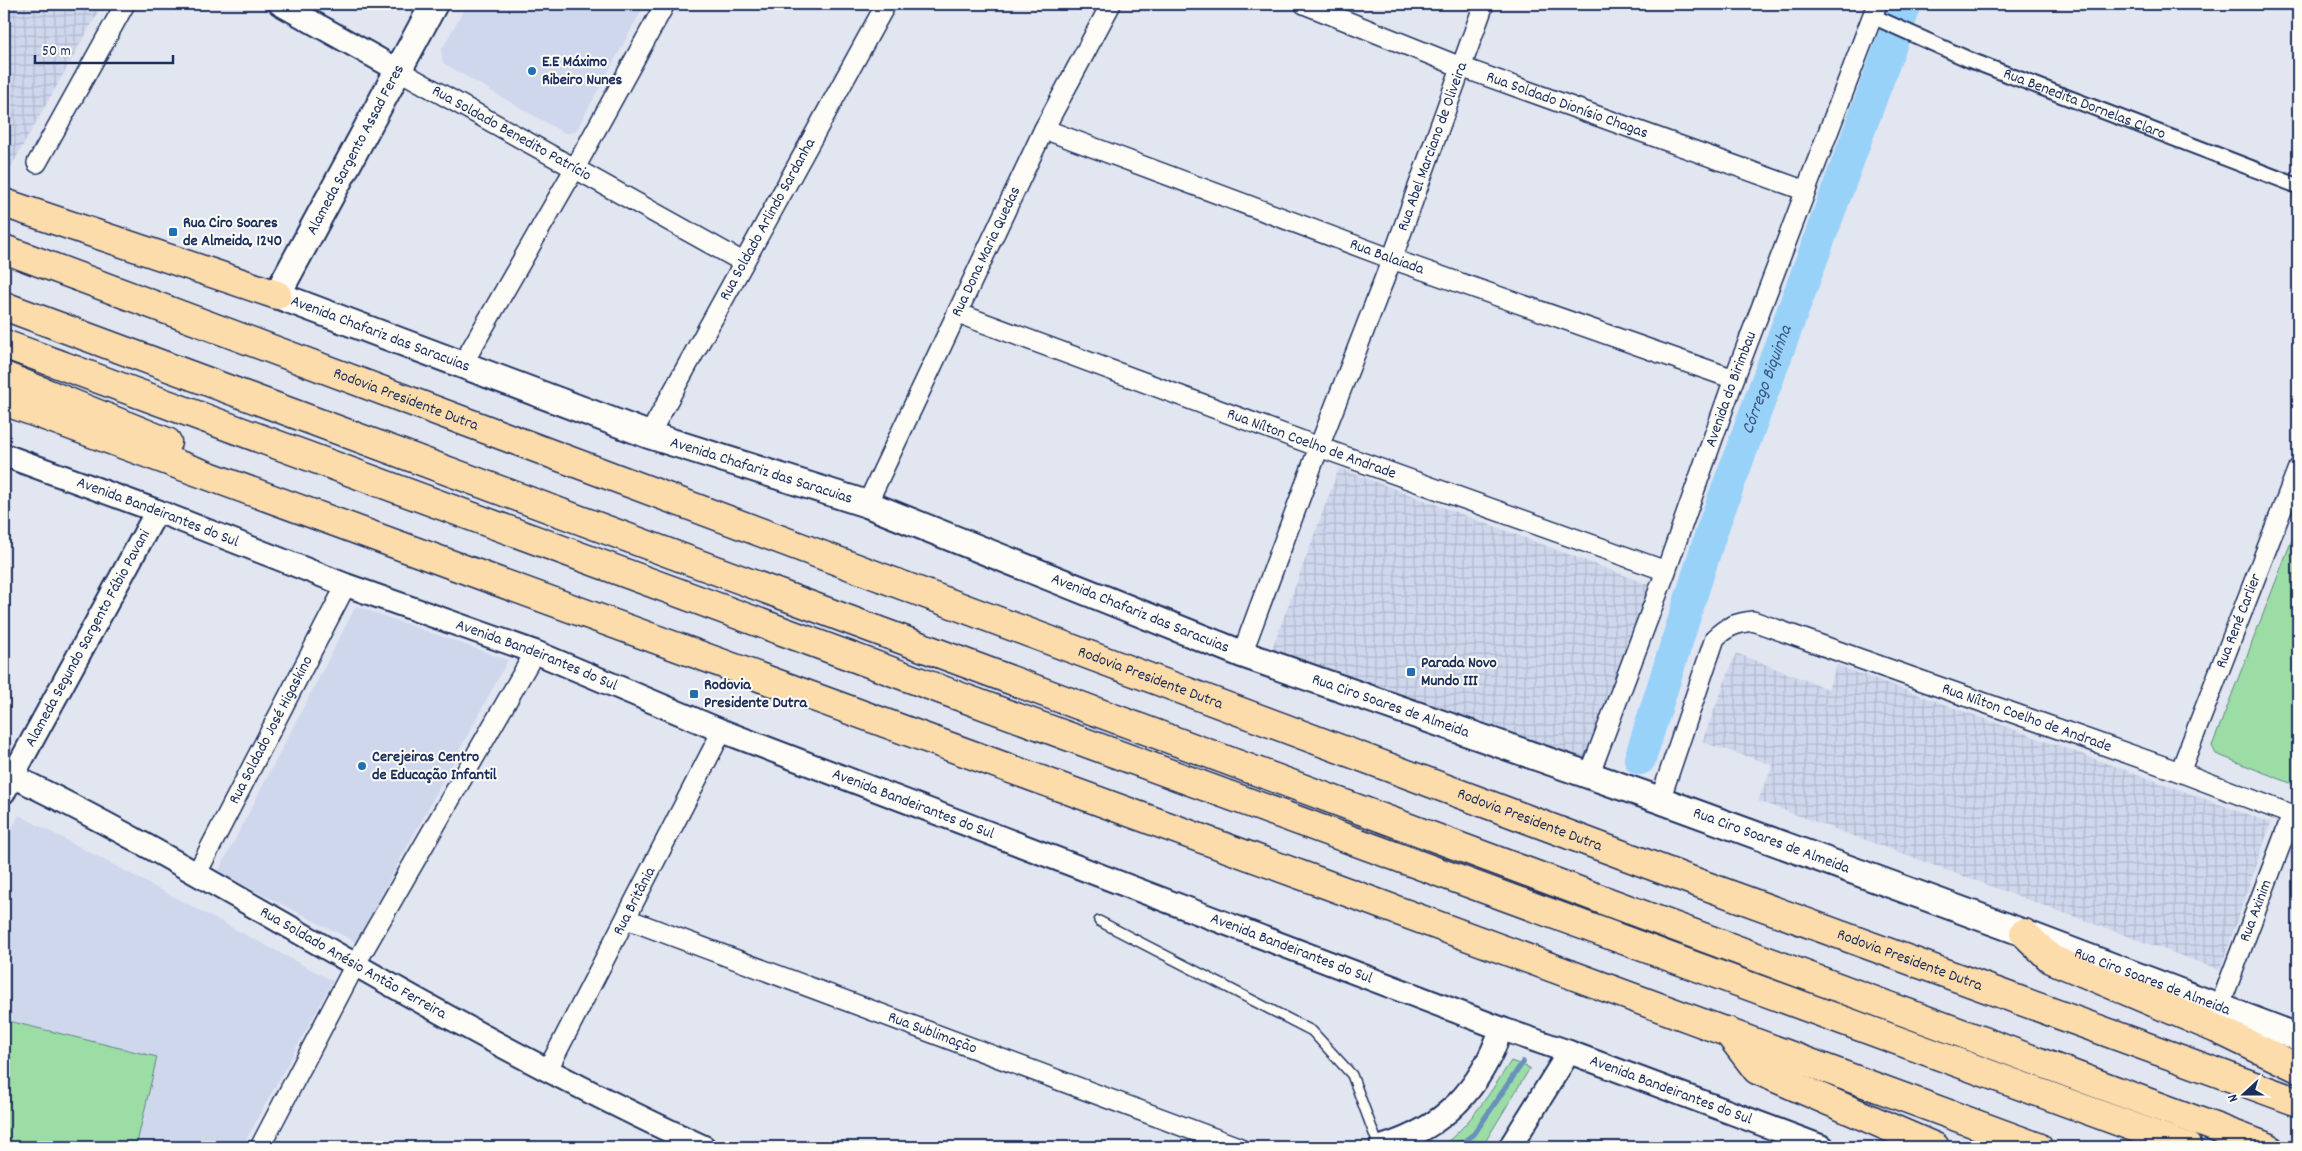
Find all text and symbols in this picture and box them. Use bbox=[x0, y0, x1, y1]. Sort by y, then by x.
scale bar bbox=[35, 32, 172, 64]
text: 50 m bbox=[42, 41, 71, 63]
place label: E.E Máximo Ribeiro Nunes bbox=[542, 51, 623, 92]
street label: Rua Abel Marciano de Oliveira bbox=[1391, 58, 1474, 234]
street label: Alameda Sargento Assad Feres bbox=[301, 60, 411, 239]
street label: Rua Benedita Dornelas Claro bbox=[2000, 62, 2169, 146]
marker: E.E Máximo Ribeiro Nunes bbox=[526, 65, 538, 77]
street label: Rua Soldado Dionísio Chagas bbox=[1483, 66, 1652, 145]
street label: Rua Soldado Benedito Patrício bbox=[428, 80, 596, 187]
street label: Rua Soldado Arlindo Sardanha bbox=[714, 134, 822, 305]
street label: Rua Dona Maria Quedas bbox=[945, 182, 1027, 321]
place label: Rua Ciro Soares de Almeida, 1240 bbox=[183, 212, 282, 253]
marker: Rua Ciro Soares de Almeida, 1240 bbox=[167, 226, 179, 238]
street label: Rua Balaiada bbox=[1346, 233, 1428, 281]
street label: Avenida Chafariz das Saracuias bbox=[287, 290, 474, 378]
water label: Córrego Biquinha bbox=[1736, 321, 1799, 438]
street label: Avenida do Birimbau bbox=[1699, 328, 1763, 450]
street label: Rodovia Presidente Dutra bbox=[330, 362, 482, 437]
street label: Rua Nílton Coelho de Andrade bbox=[1224, 402, 1399, 485]
street label: Avenida Chafariz das Saracuias bbox=[667, 431, 856, 510]
street label: Avenida Bandeirantes do Sul bbox=[73, 471, 242, 553]
street label: Alameda Segundo Sargento Fábio Pavani bbox=[19, 525, 156, 751]
street label: Avenida Chafariz das Saracuias bbox=[1048, 567, 1233, 659]
street label: Rua René Carlier bbox=[2210, 570, 2267, 672]
street label: Avenida Bandeirantes do Sul bbox=[453, 613, 621, 697]
street label: Rodovia Presidente Dutra bbox=[1074, 640, 1227, 716]
street label: Rua Soldado José Higaskino bbox=[223, 652, 319, 808]
place label: Parada Novo Mundo III bbox=[1421, 652, 1497, 693]
marker: Parada Novo Mundo III bbox=[1405, 666, 1417, 678]
street label: Rua Ciro Soares de Almeida bbox=[1309, 668, 1473, 744]
place label: Rodovia Presidente Dutra bbox=[704, 674, 808, 715]
street label: Rua Nílton Coelho de Andrade bbox=[1939, 677, 2115, 758]
marker: Rodovia Presidente Dutra bbox=[688, 688, 700, 700]
place label: Cerejeiras Centro de Educação Infantil bbox=[372, 746, 497, 787]
marker: Cerejeiras Centro de Educação Infantil bbox=[356, 760, 368, 772]
street label: Avenida Bandeirantes do Sul bbox=[829, 763, 998, 845]
street label: Rodovia Presidente Dutra bbox=[1454, 782, 1606, 858]
street label: Rua Ciro Soares de Almeida bbox=[1690, 802, 1853, 880]
street label: Rua Britânia bbox=[607, 863, 662, 939]
street label: Rua Axinim bbox=[2234, 876, 2278, 945]
street label: Rua Soldado Anésio Antão Ferreira bbox=[256, 901, 451, 1025]
street label: Avenida Bandeirantes do Sul bbox=[1207, 907, 1376, 990]
street label: Rodovia Presidente Dutra bbox=[1834, 923, 1986, 997]
street label: Rua Ciro Soares de Almeida bbox=[2071, 942, 2234, 1022]
street label: Rua Sublimação bbox=[885, 1006, 980, 1060]
street label: Avenida Bandeirantes do Sul bbox=[1586, 1049, 1756, 1131]
north arrow bbox=[2220, 1068, 2270, 1118]
text: N bbox=[2223, 1091, 2244, 1105]

